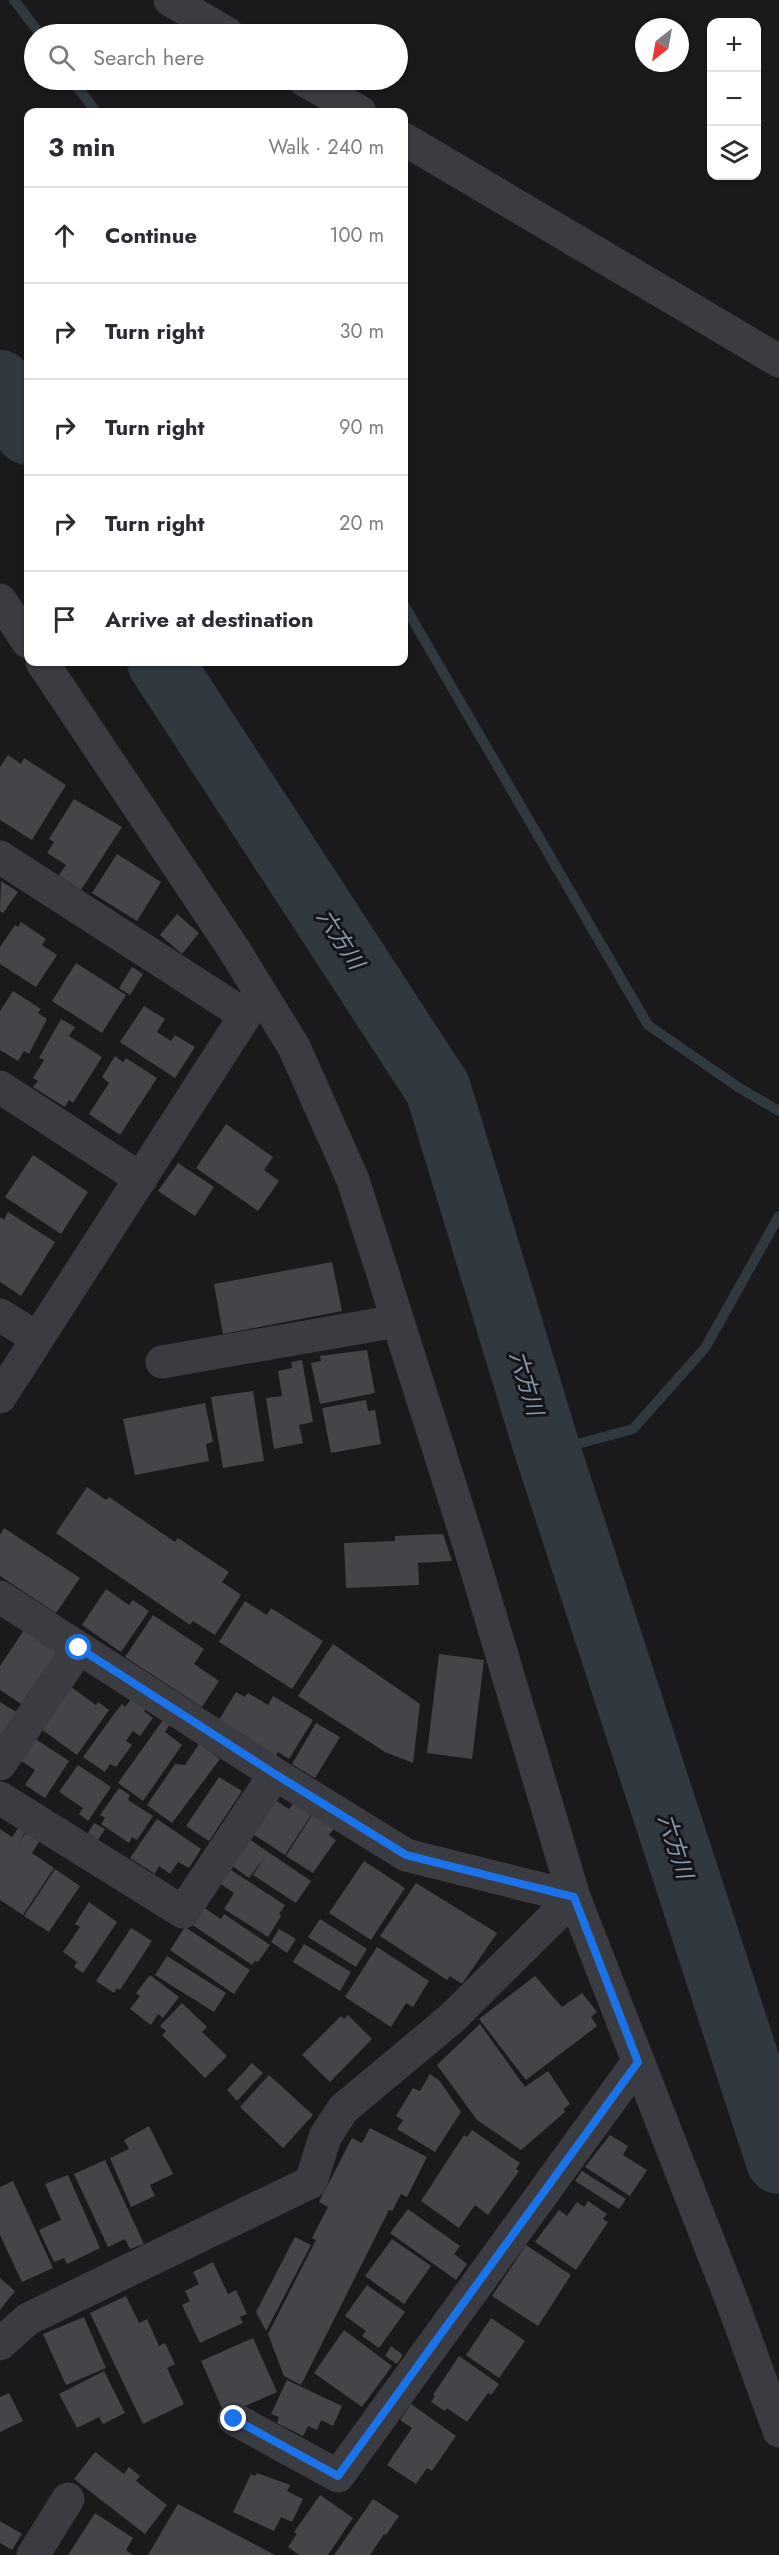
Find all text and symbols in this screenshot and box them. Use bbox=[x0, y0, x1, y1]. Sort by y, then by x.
north arrow bbox=[635, 18, 689, 72]
map controls bbox=[707, 18, 761, 180]
button: + bbox=[707, 18, 761, 72]
search box bbox=[24, 24, 408, 90]
icon: search bbox=[45, 41, 78, 74]
text: Search here bbox=[93, 41, 204, 73]
button: − bbox=[707, 72, 761, 126]
button: layers bbox=[707, 126, 761, 180]
text: 3 min bbox=[48, 128, 115, 166]
text: Walk · 240 m bbox=[269, 133, 384, 162]
icon: ahead bbox=[48, 219, 81, 252]
text: Continue bbox=[105, 219, 197, 251]
text: 100 m bbox=[329, 221, 384, 250]
icon: right bbox=[48, 315, 81, 348]
text: Turn right bbox=[105, 315, 205, 347]
text: 30 m bbox=[339, 317, 384, 346]
icon: right bbox=[48, 411, 81, 444]
text: Turn right bbox=[105, 411, 205, 443]
text: 90 m bbox=[339, 413, 384, 442]
icon: right bbox=[48, 507, 81, 540]
text: Turn right bbox=[105, 507, 205, 539]
text: 20 m bbox=[339, 509, 384, 538]
icon: arrive bbox=[48, 603, 81, 636]
text: Arrive at destination bbox=[105, 603, 314, 635]
water label: 六方川 bbox=[310, 903, 373, 977]
water label: 六方川 bbox=[502, 1347, 553, 1421]
route start bbox=[65, 1634, 91, 1660]
water label: 六方川 bbox=[651, 1810, 702, 1884]
route end bbox=[220, 2405, 246, 2431]

